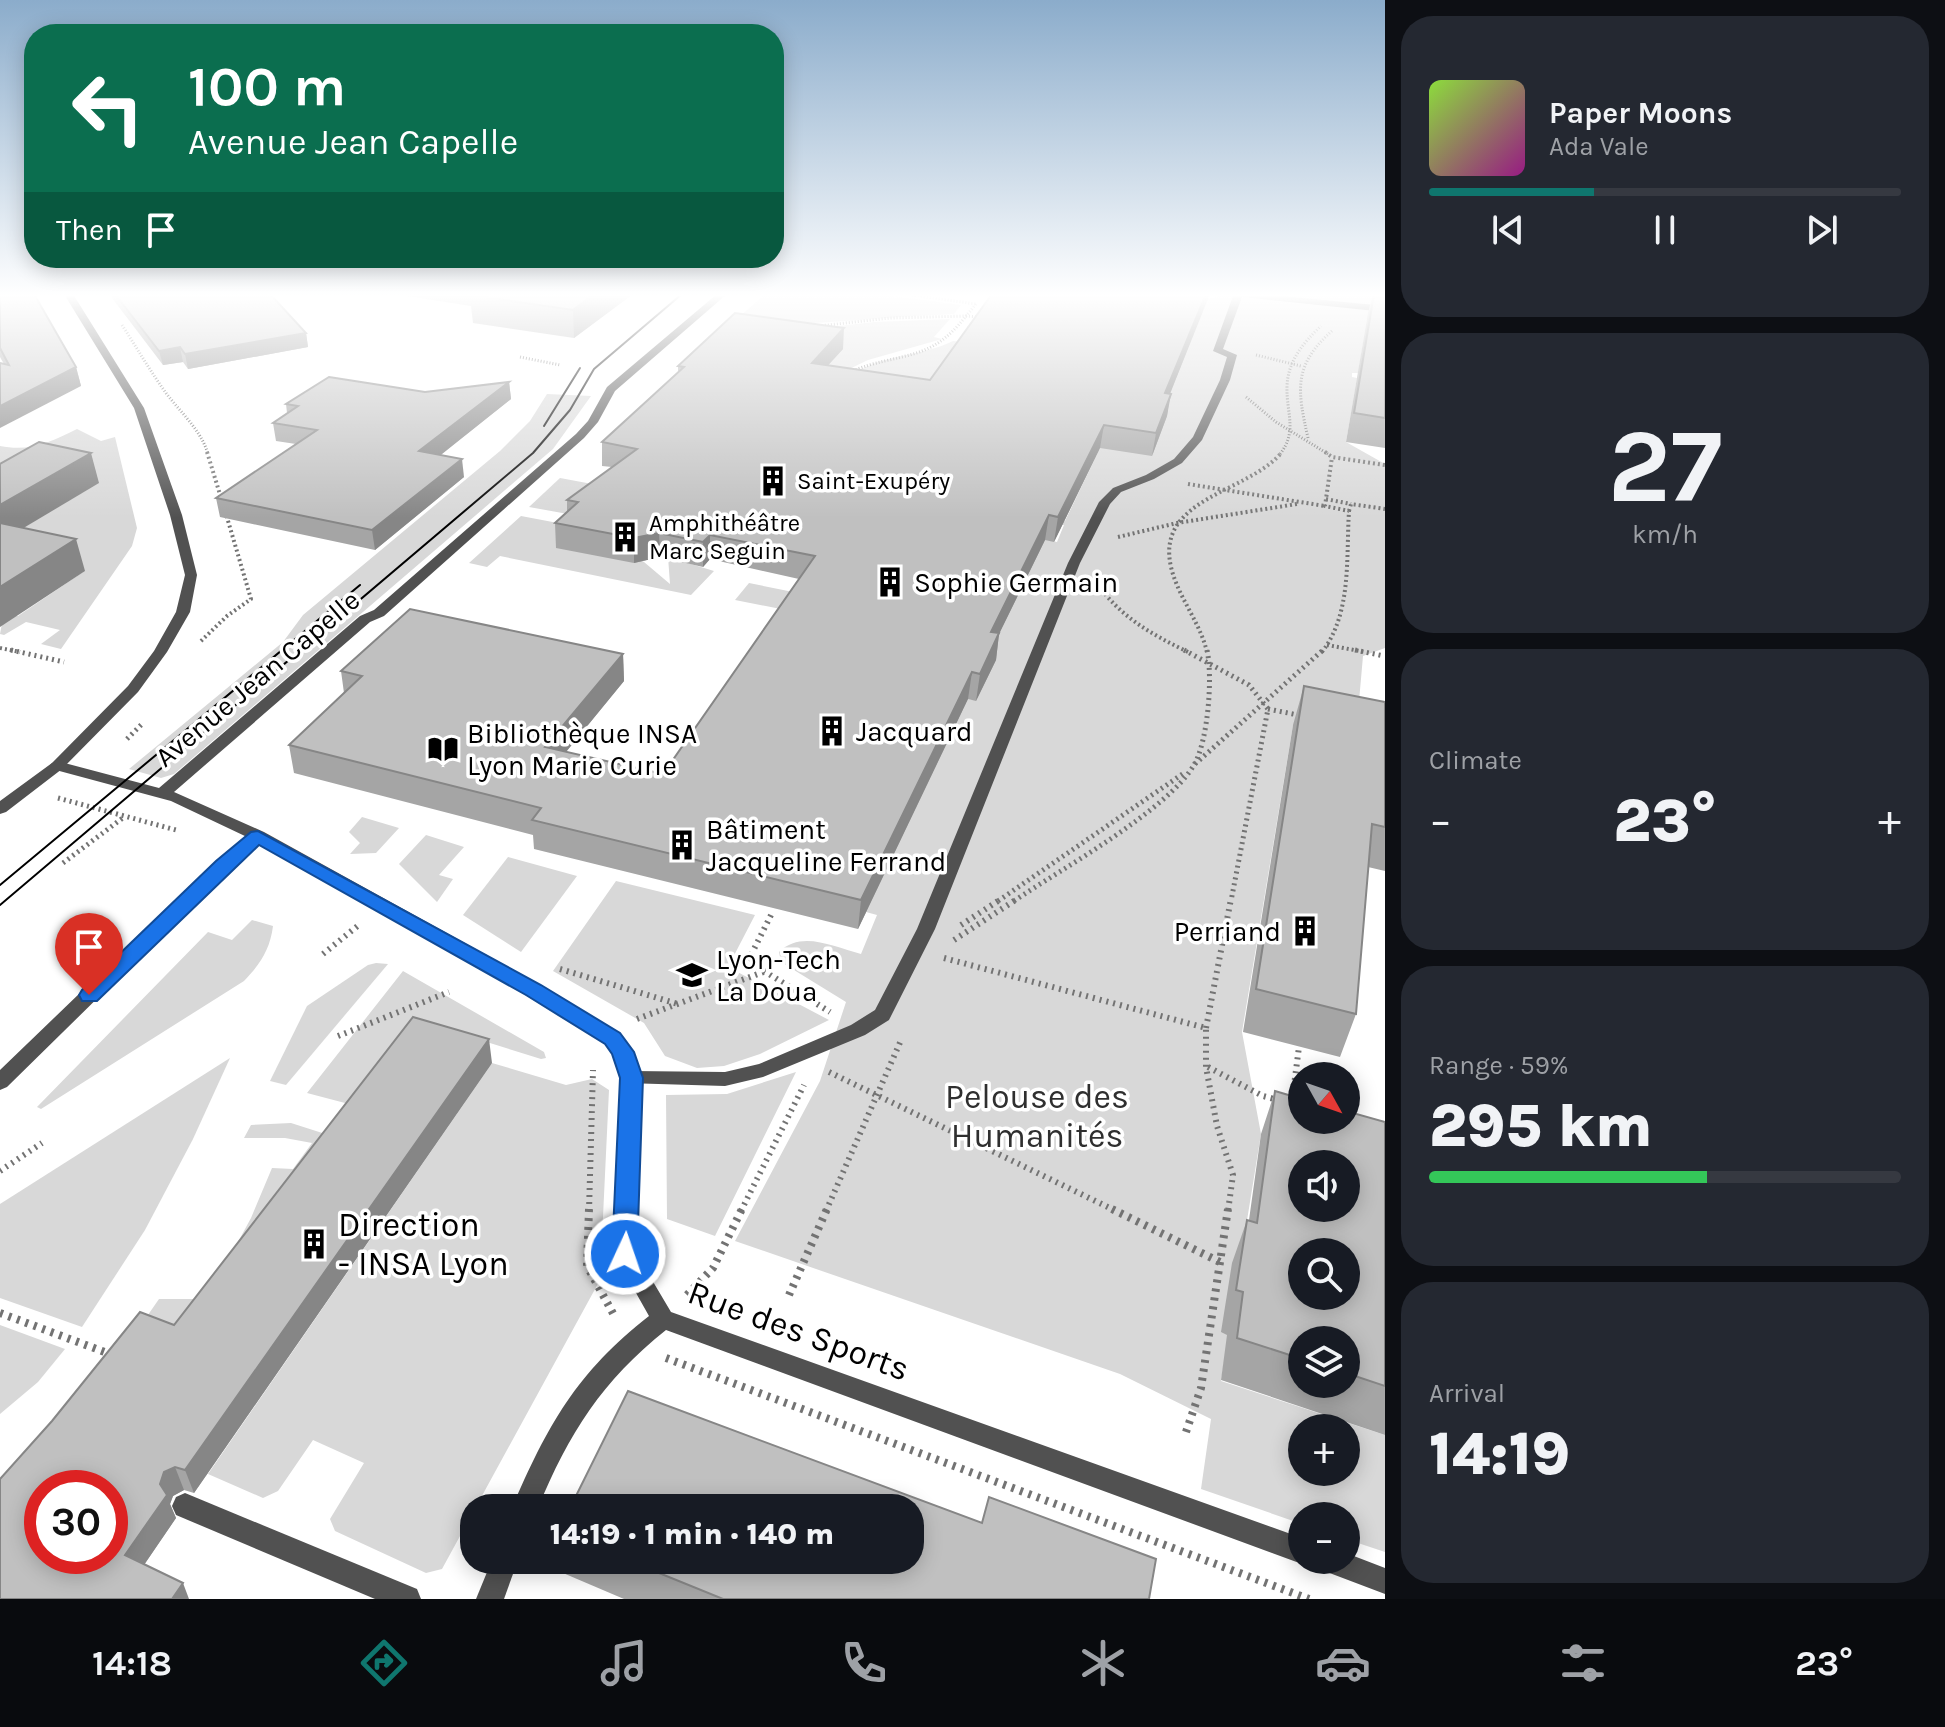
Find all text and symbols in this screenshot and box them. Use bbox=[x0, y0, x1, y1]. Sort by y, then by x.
text: 100 m bbox=[188, 54, 346, 119]
icon: left bbox=[56, 56, 160, 160]
text: Paper Moons bbox=[1549, 95, 1732, 131]
text: Avenue Jean Capelle bbox=[188, 121, 518, 163]
text: Ada Vale bbox=[1549, 131, 1649, 162]
icon: arrive bbox=[139, 208, 183, 252]
icon: previous bbox=[1486, 208, 1530, 252]
icon: pause bbox=[1643, 208, 1687, 252]
icon: next bbox=[1800, 208, 1844, 252]
text: Then bbox=[56, 212, 123, 248]
text: 27 bbox=[1608, 406, 1722, 527]
building icon: Saint-Exupéry bbox=[756, 464, 790, 498]
place label: Saint-Exupéry bbox=[797, 467, 950, 495]
place label: Amphithéâtre Marc Seguin bbox=[649, 509, 800, 565]
text: km/h bbox=[1632, 519, 1698, 550]
building icon: Amphithéâtre Marc Seguin bbox=[608, 520, 642, 554]
building icon: Sophie Germain bbox=[873, 565, 907, 599]
place label: Sophie Germain bbox=[914, 566, 1118, 599]
street label: Avenue Jean Capelle bbox=[148, 583, 366, 774]
building icon: Jacquard bbox=[815, 714, 849, 748]
place label: Jacquard bbox=[856, 715, 973, 748]
place label: Bibliothèque INSA Lyon Marie Curie bbox=[467, 717, 697, 782]
library icon: Bibliothèque INSA Lyon Marie Curie bbox=[426, 732, 460, 766]
text: Climate bbox=[1429, 745, 1522, 776]
text: 23° bbox=[1613, 786, 1717, 856]
text: − bbox=[1429, 795, 1452, 846]
text: + bbox=[1878, 795, 1901, 846]
place label: Bâtiment Jacqueline Ferrand bbox=[706, 813, 946, 878]
building icon: Bâtiment Jacqueline Ferrand bbox=[665, 828, 699, 862]
pin bbox=[55, 913, 123, 995]
building icon: Perriand bbox=[1288, 914, 1322, 948]
place label: Perriand bbox=[1174, 915, 1281, 948]
icon: arrive bbox=[67, 925, 111, 969]
place label: Lyon-Tech La Doua bbox=[716, 943, 841, 1008]
school or university icon: Lyon-Tech La Doua bbox=[675, 958, 709, 992]
text: Range · 59% bbox=[1429, 1050, 1569, 1081]
north arrow bbox=[1288, 1062, 1360, 1134]
map controls bbox=[1288, 1062, 1360, 1574]
park label: Pelouse des Humanités bbox=[945, 1077, 1129, 1156]
text: 295 km bbox=[1429, 1091, 1653, 1161]
button: sound bbox=[1288, 1150, 1360, 1222]
place label: Direction - INSA Lyon bbox=[338, 1205, 509, 1284]
position arrow bbox=[583, 1212, 667, 1296]
building icon: Direction - INSA Lyon bbox=[297, 1227, 331, 1261]
button: search bbox=[1288, 1238, 1360, 1310]
street label: Rue des Sports bbox=[683, 1272, 915, 1389]
button: layers bbox=[1288, 1326, 1360, 1398]
text: Arrival bbox=[1429, 1378, 1505, 1409]
button: + bbox=[1288, 1414, 1360, 1486]
text: 14:19 bbox=[1429, 1419, 1570, 1489]
speed limit sign: 30 bbox=[24, 1470, 128, 1574]
button: − bbox=[1288, 1502, 1360, 1574]
text: 14:19 · 1 min · 140 m bbox=[550, 1516, 834, 1552]
icon: directions bbox=[356, 1635, 412, 1691]
icon: music bbox=[596, 1635, 652, 1691]
icon: phone bbox=[836, 1635, 892, 1691]
icon: climate bbox=[1075, 1635, 1131, 1691]
icon: car bbox=[1315, 1635, 1371, 1691]
icon: filters bbox=[1555, 1635, 1611, 1691]
text: 14:18 bbox=[92, 1642, 172, 1684]
text: 23° bbox=[1795, 1642, 1853, 1684]

